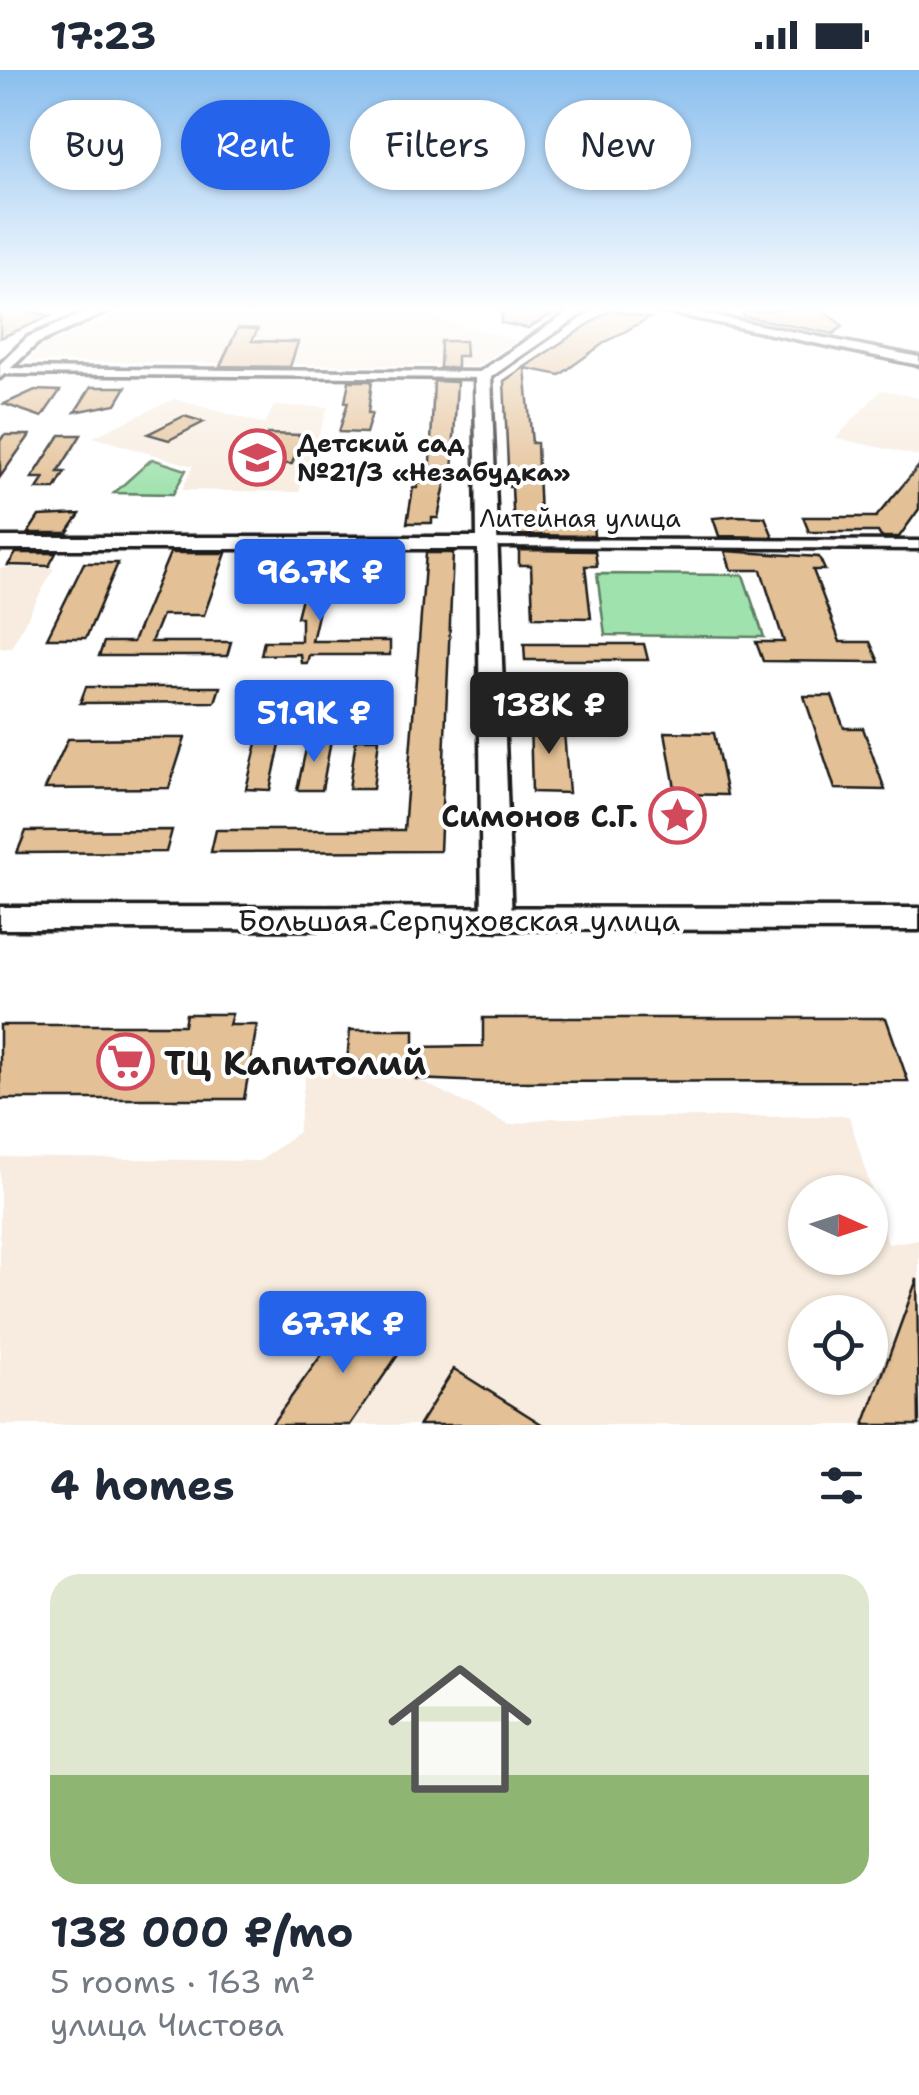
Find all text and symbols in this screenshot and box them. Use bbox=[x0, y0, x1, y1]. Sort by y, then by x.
text: 17:23 bbox=[50, 10, 156, 61]
chip: Buy bbox=[30, 100, 161, 190]
chip: Rent bbox=[181, 100, 330, 190]
chip: Filters bbox=[350, 100, 525, 190]
chip: New bbox=[545, 100, 691, 190]
place label: Детский сад №21/3 «Незабудка» bbox=[297, 426, 571, 489]
school or university icon: Детский сад №21/3 «Незабудка» bbox=[228, 427, 288, 487]
street label: Литейная улица bbox=[479, 501, 681, 535]
pin: 96.7K ₽ bbox=[228, 539, 412, 624]
text: 96.7K ₽ bbox=[256, 550, 384, 593]
pin: 138K ₽ bbox=[468, 672, 630, 757]
pin: 51.9K ₽ bbox=[222, 680, 406, 765]
text: 138K ₽ bbox=[492, 683, 606, 726]
text: 51.9K ₽ bbox=[257, 691, 371, 734]
place icon: Симонов С.Г. bbox=[647, 786, 707, 846]
place label: Симонов С.Г. bbox=[441, 796, 638, 837]
street label: Большая Серпуховская улица bbox=[238, 900, 681, 941]
supermarket icon: ТЦ Капитолий bbox=[95, 1032, 155, 1092]
place label: ТЦ Капитолий bbox=[164, 1039, 426, 1086]
north arrow bbox=[788, 1175, 888, 1275]
map controls bbox=[788, 1175, 888, 1395]
pin: 67.7K ₽ bbox=[251, 1291, 435, 1376]
button: locate bbox=[788, 1295, 888, 1395]
text: 67.7K ₽ bbox=[281, 1302, 405, 1345]
text: 4 homes bbox=[50, 1457, 235, 1513]
icon: filters bbox=[814, 1458, 869, 1513]
icon: home bbox=[370, 1639, 550, 1819]
text: 138 000 ₽/mo bbox=[50, 1904, 354, 1960]
text: 5 rooms · 163 m² bbox=[50, 1960, 315, 2003]
text: улица Чистова bbox=[50, 2003, 284, 2046]

